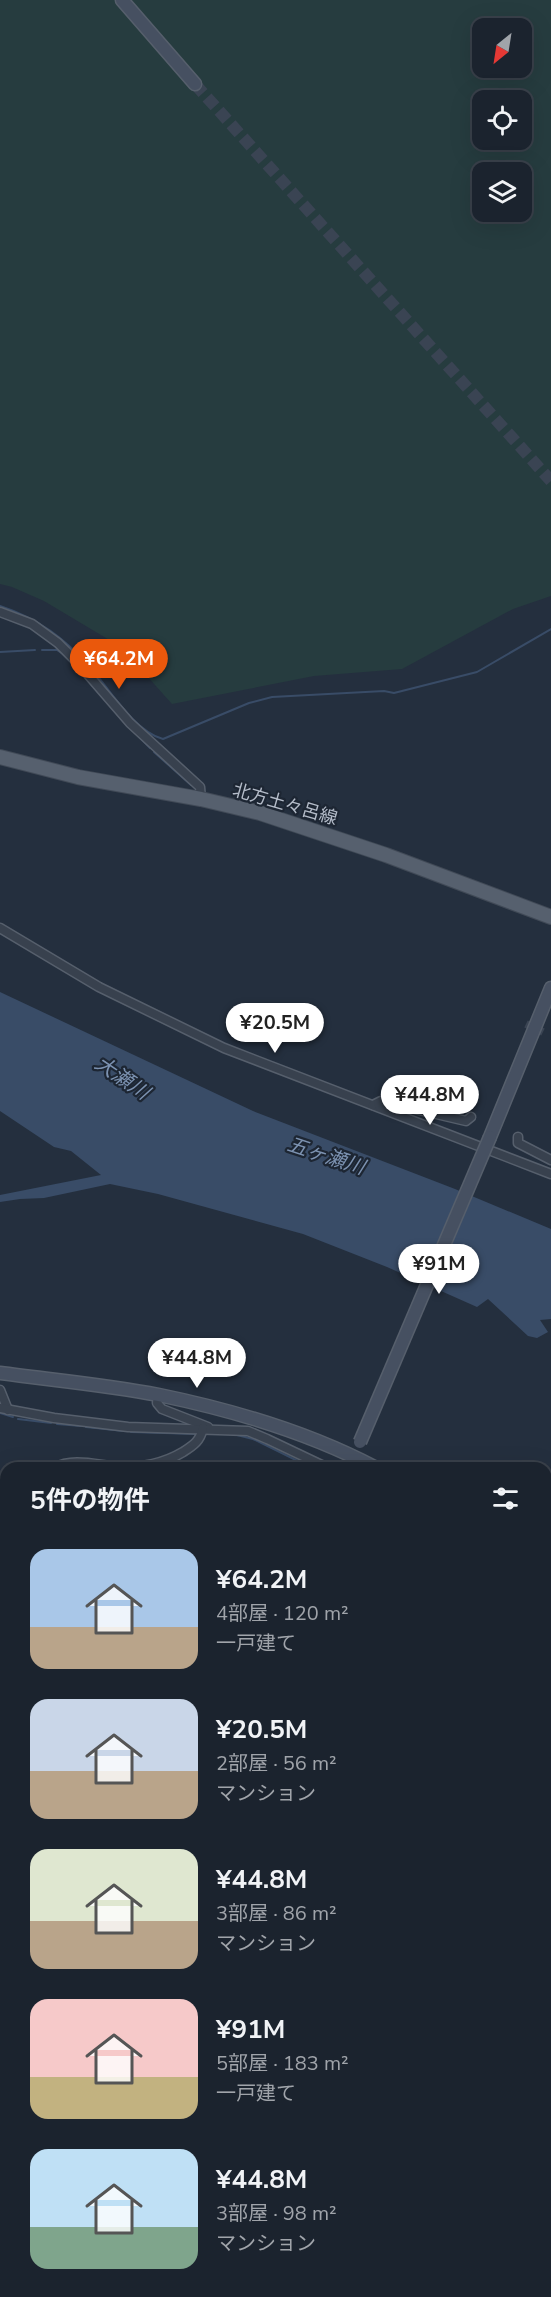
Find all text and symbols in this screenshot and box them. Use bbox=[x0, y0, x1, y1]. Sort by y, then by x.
north arrow bbox=[472, 18, 532, 78]
map controls bbox=[472, 18, 532, 222]
button: locate bbox=[472, 90, 532, 150]
button: layers bbox=[472, 162, 532, 222]
pin: ¥64.2M bbox=[70, 639, 168, 690]
text: ¥64.2M bbox=[84, 645, 154, 672]
street label: 北方土々呂線 bbox=[230, 778, 340, 830]
pin: ¥20.5M bbox=[226, 1003, 324, 1054]
text: ¥20.5M bbox=[240, 1009, 310, 1036]
water label: 大瀬川 bbox=[90, 1050, 156, 1107]
pin: ¥44.8M bbox=[381, 1075, 479, 1126]
text: ¥44.8M bbox=[395, 1081, 465, 1108]
water label: 五ヶ瀬川 bbox=[284, 1131, 370, 1182]
pin: ¥91M bbox=[403, 1244, 475, 1295]
text: ¥91M bbox=[412, 1250, 466, 1277]
pin: ¥44.8M bbox=[148, 1338, 246, 1389]
text: ¥44.8M bbox=[162, 1344, 232, 1371]
icon: filters bbox=[489, 1482, 522, 1515]
text: 5件の物件 bbox=[30, 1483, 150, 1518]
text: ¥64.2M bbox=[216, 1562, 307, 1597]
icon: home bbox=[78, 1573, 150, 1645]
text: 4部屋 · 120 m² bbox=[216, 1600, 349, 1627]
text: 一戸建て bbox=[216, 1630, 296, 1657]
text: ¥20.5M bbox=[216, 1712, 307, 1747]
icon: home bbox=[78, 1723, 150, 1795]
text: 2部屋 · 56 m² bbox=[216, 1750, 337, 1777]
text: マンション bbox=[216, 1780, 316, 1807]
text: ¥44.8M bbox=[216, 1862, 307, 1897]
icon: home bbox=[78, 1873, 150, 1945]
text: 3部屋 · 86 m² bbox=[216, 1900, 337, 1927]
text: マンション bbox=[216, 1930, 316, 1957]
text: ¥91M bbox=[216, 2012, 285, 2047]
icon: home bbox=[78, 2023, 150, 2095]
text: 5部屋 · 183 m² bbox=[216, 2050, 349, 2077]
text: 一戸建て bbox=[216, 2080, 296, 2107]
text: ¥44.8M bbox=[216, 2162, 307, 2197]
icon: home bbox=[78, 2173, 150, 2245]
text: 3部屋 · 98 m² bbox=[216, 2200, 337, 2227]
text: マンション bbox=[216, 2230, 316, 2257]

